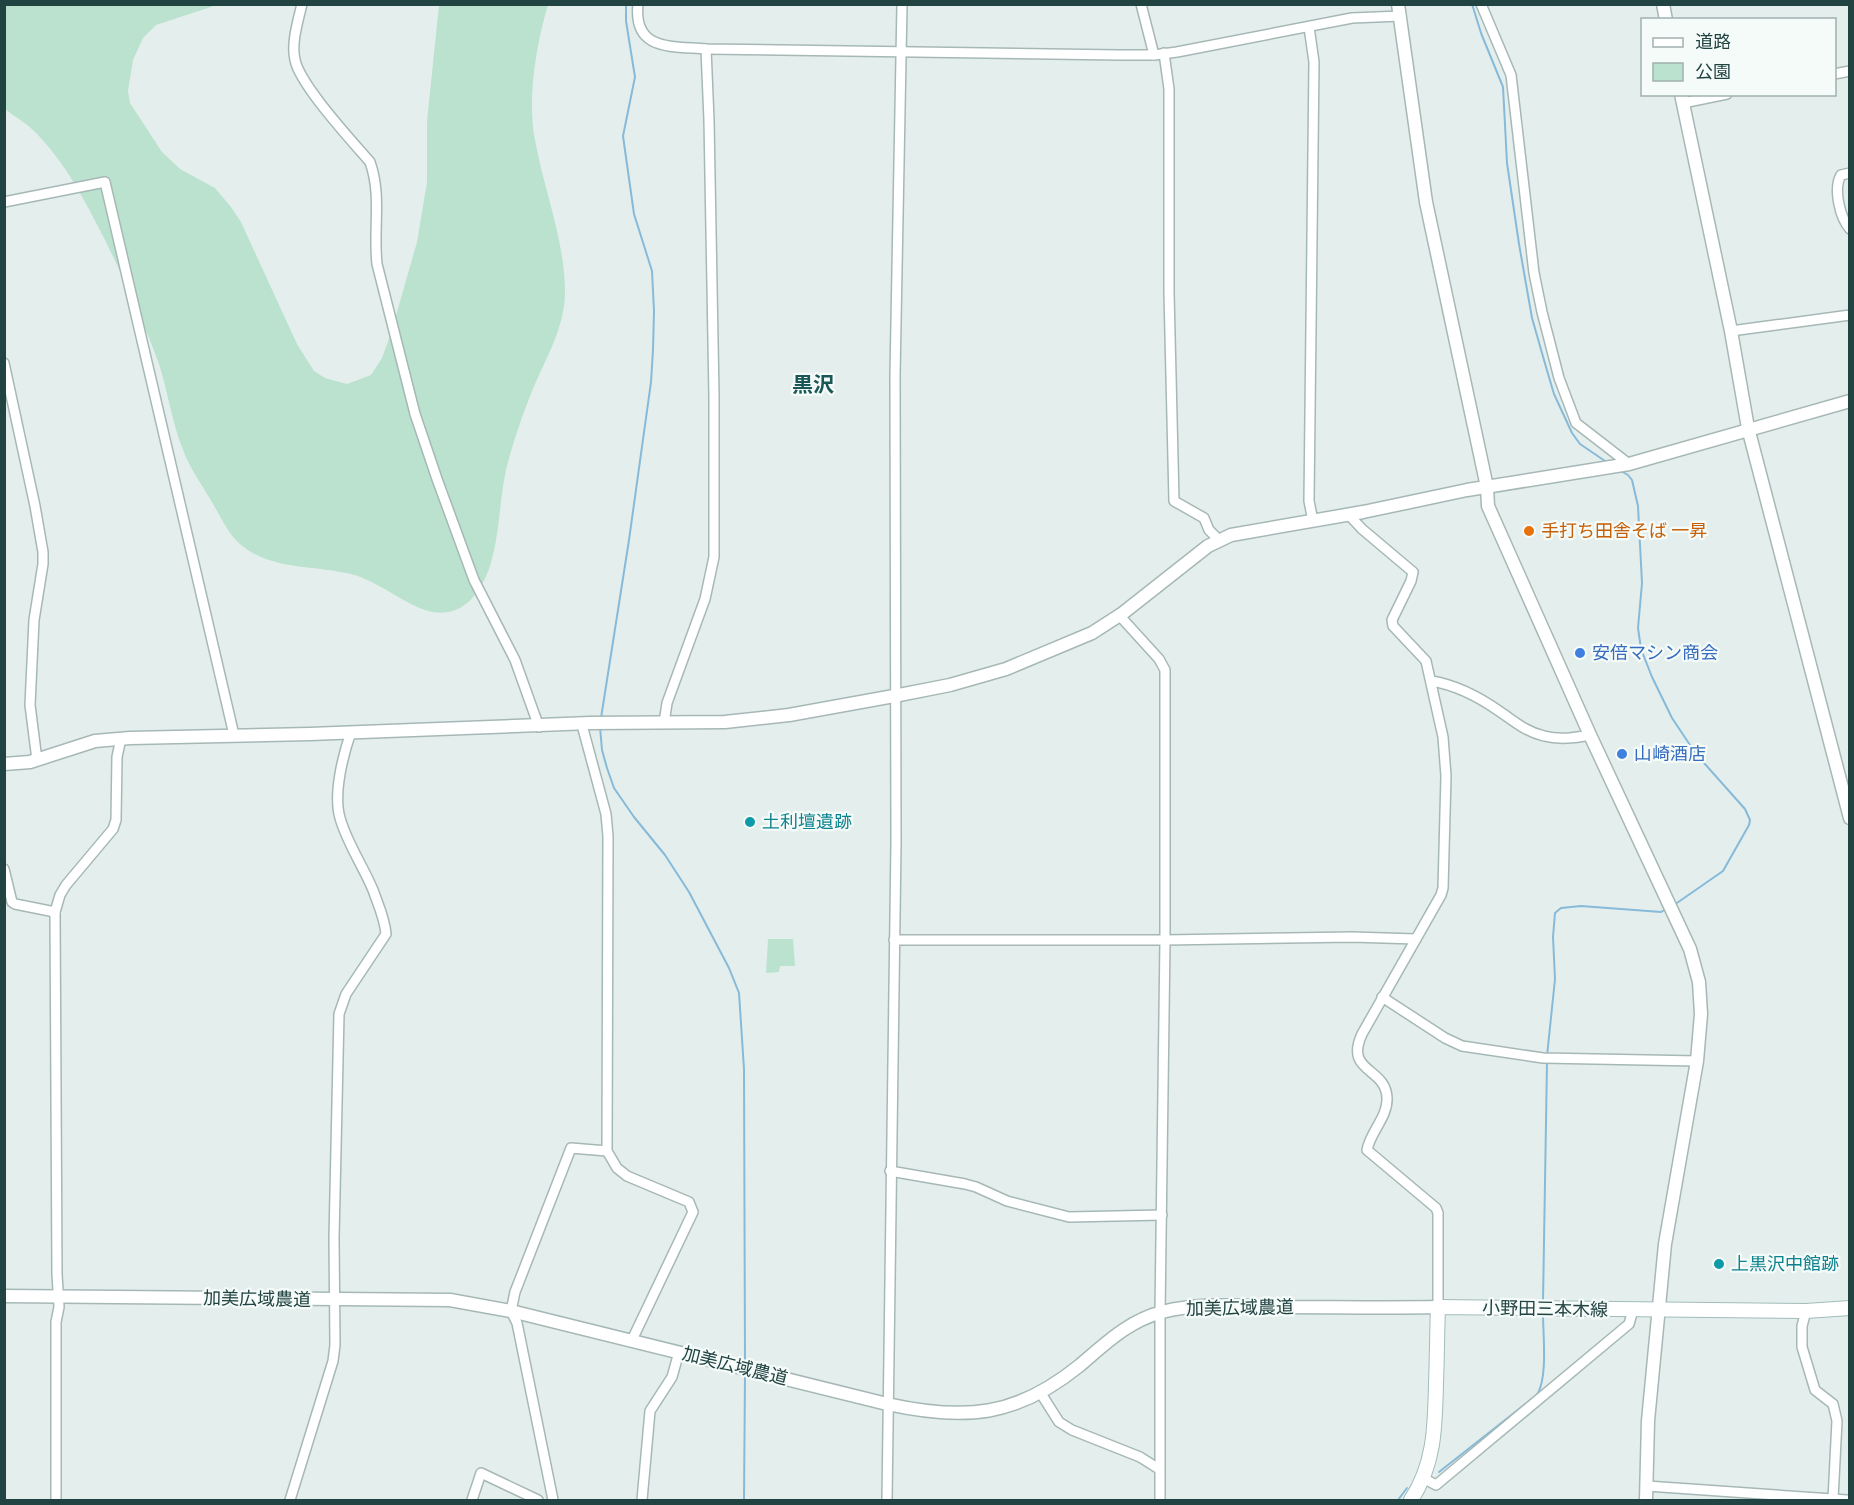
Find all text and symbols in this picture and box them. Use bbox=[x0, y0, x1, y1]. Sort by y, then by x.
legend bbox=[1641, 18, 1836, 96]
text: 道路 bbox=[1695, 32, 1731, 55]
text: 公園 bbox=[1695, 62, 1731, 85]
district label: 黒沢 bbox=[792, 373, 834, 400]
place label: 手打ち田舎そば 一昇 bbox=[1541, 521, 1707, 544]
marker: 手打ち田舎そば 一昇 bbox=[1522, 524, 1536, 538]
place label: 安倍マシン商会 bbox=[1592, 643, 1718, 666]
marker: 安倍マシン商会 bbox=[1573, 646, 1587, 660]
place label: 山崎酒店 bbox=[1634, 744, 1706, 767]
marker: 山崎酒店 bbox=[1615, 747, 1629, 761]
place label: 土利壇遺跡 bbox=[762, 812, 852, 835]
marker: 土利壇遺跡 bbox=[743, 815, 757, 829]
place label: 上黒沢中館跡 bbox=[1731, 1254, 1839, 1277]
marker: 上黒沢中館跡 bbox=[1712, 1257, 1726, 1271]
street label: 加美広域農道 bbox=[203, 1288, 311, 1313]
street label: 加美広域農道 bbox=[1186, 1297, 1294, 1322]
street label: 小野田三本木線 bbox=[1482, 1298, 1608, 1323]
street label: 加美広域農道 bbox=[679, 1343, 790, 1392]

